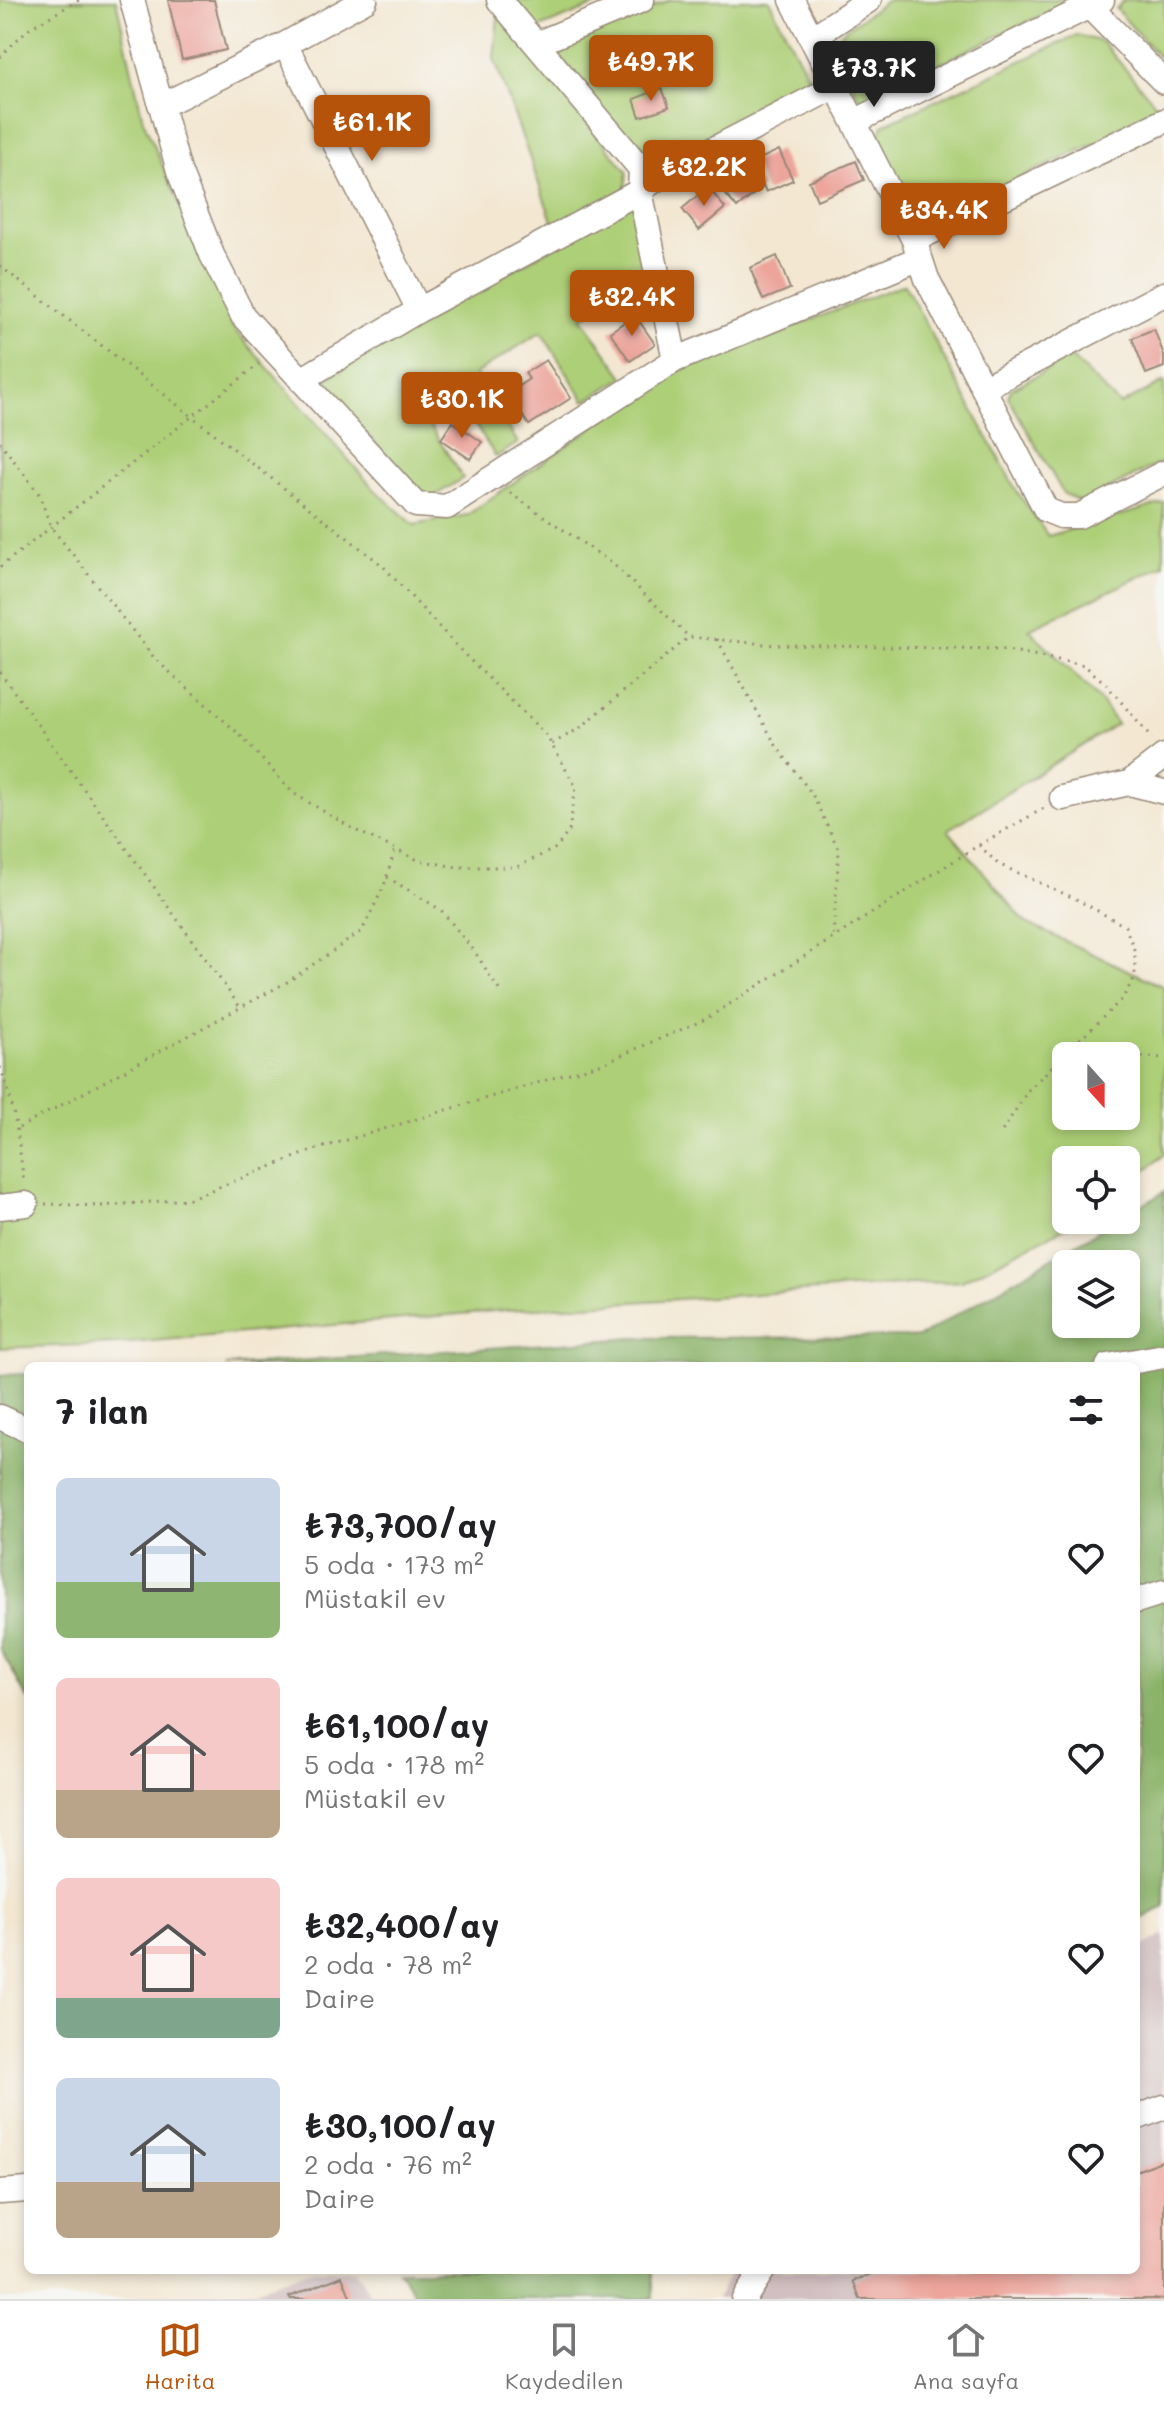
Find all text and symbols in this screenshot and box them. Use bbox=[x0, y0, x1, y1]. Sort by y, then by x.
pin: ₺49.7K bbox=[586, 35, 716, 103]
pin: ₺73.7K bbox=[809, 41, 939, 109]
text: ₺49.7K bbox=[607, 44, 695, 78]
text: ₺73.7K bbox=[831, 50, 917, 84]
pin: ₺61.1K bbox=[307, 95, 437, 163]
text: ₺61.1K bbox=[332, 104, 412, 138]
pin: ₺32.2K bbox=[639, 140, 769, 208]
text: ₺32.2K bbox=[661, 149, 747, 183]
pin: ₺34.4K bbox=[879, 183, 1009, 251]
text: ₺34.4K bbox=[899, 192, 989, 226]
pin: ₺32.4K bbox=[567, 270, 697, 338]
text: ₺32.4K bbox=[588, 279, 676, 313]
pin: ₺30.1K bbox=[397, 372, 527, 440]
text: ₺30.1K bbox=[419, 381, 505, 415]
north arrow bbox=[1052, 1042, 1140, 1130]
map controls bbox=[1052, 1042, 1140, 1338]
button: locate bbox=[1052, 1146, 1140, 1234]
button: layers bbox=[1052, 1250, 1140, 1338]
text: 7 ilan bbox=[56, 1388, 148, 1433]
icon: filters bbox=[1064, 1388, 1108, 1432]
text: ₺73,700/ay bbox=[304, 1502, 497, 1547]
icon: home bbox=[120, 1510, 216, 1606]
icon: heart bbox=[1064, 1536, 1108, 1580]
text: 5 oda · 173 m² bbox=[304, 1547, 484, 1581]
text: Müstakil ev bbox=[304, 1581, 446, 1615]
text: ₺61,100/ay bbox=[304, 1702, 489, 1747]
icon: home bbox=[120, 1710, 216, 1806]
icon: heart bbox=[1064, 1736, 1108, 1780]
text: 5 oda · 178 m² bbox=[304, 1747, 484, 1781]
text: Müstakil ev bbox=[304, 1781, 446, 1815]
text: ₺32,400/ay bbox=[304, 1902, 500, 1947]
icon: home bbox=[120, 1910, 216, 2006]
icon: heart bbox=[1064, 1936, 1108, 1980]
text: 2 oda · 78 m² bbox=[304, 1947, 472, 1981]
text: Daire bbox=[304, 1981, 375, 2015]
text: ₺30,100/ay bbox=[304, 2102, 496, 2147]
icon: home bbox=[120, 2110, 216, 2206]
icon: heart bbox=[1064, 2136, 1108, 2180]
text: 2 oda · 76 m² bbox=[304, 2147, 472, 2181]
text: Daire bbox=[304, 2181, 375, 2215]
tab: Harita bbox=[145, 2318, 215, 2395]
tab: Kaydedilen bbox=[505, 2318, 623, 2395]
tab: Ana sayfa bbox=[913, 2318, 1019, 2395]

